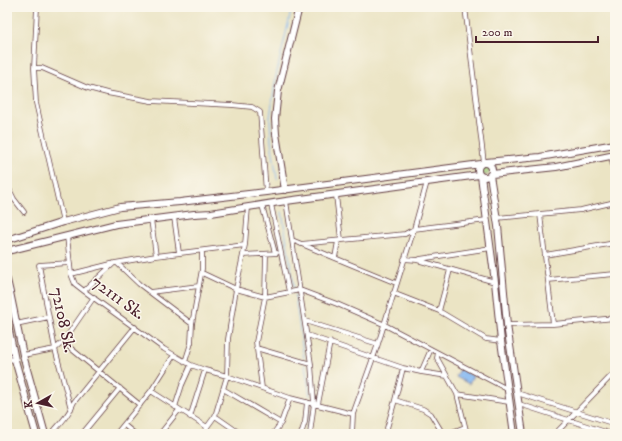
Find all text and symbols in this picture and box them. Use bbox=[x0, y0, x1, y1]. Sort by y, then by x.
scale bar bbox=[476, 18, 598, 44]
text: 200 m bbox=[482, 25, 512, 40]
street label: 72111 Sk. bbox=[87, 271, 149, 325]
street label: 72108 Sk. bbox=[45, 285, 81, 355]
north arrow bbox=[18, 383, 58, 423]
text: K bbox=[22, 399, 37, 409]

